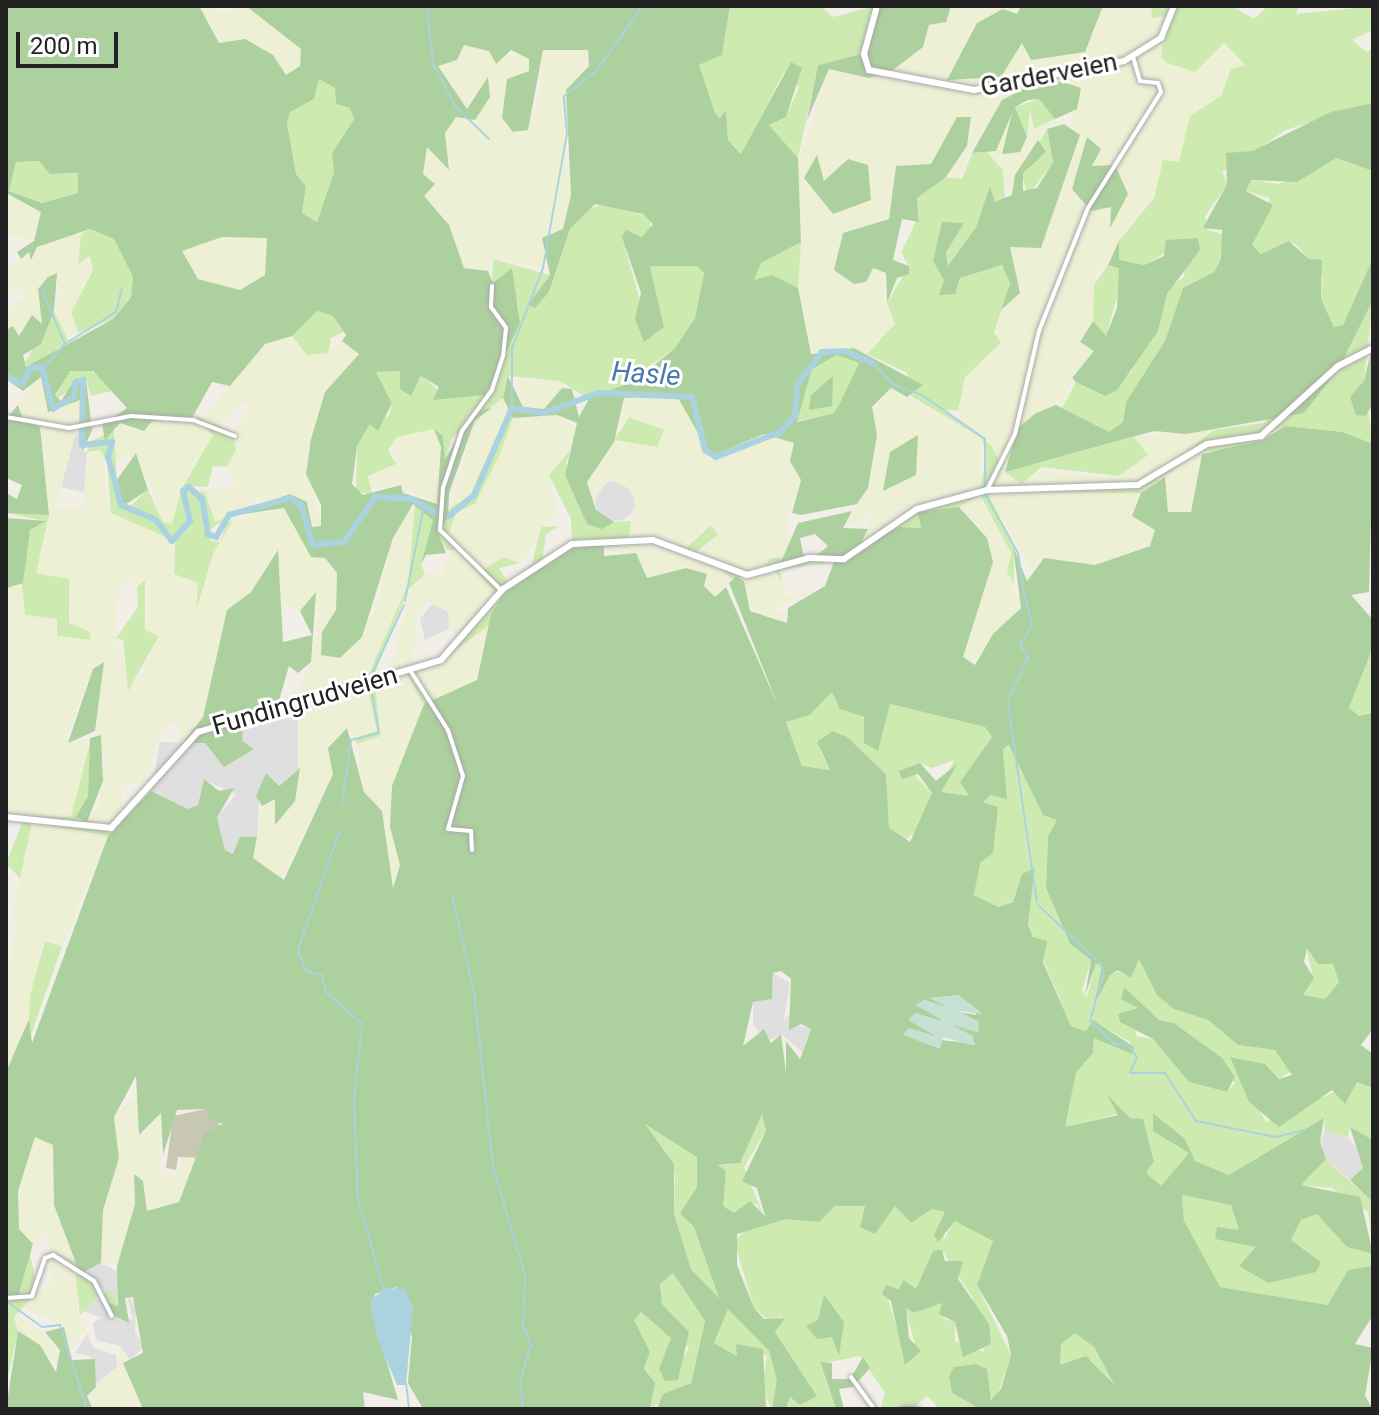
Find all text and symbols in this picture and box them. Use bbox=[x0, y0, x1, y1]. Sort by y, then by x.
scale bar bbox=[20, 16, 122, 66]
text: 200 m bbox=[30, 32, 97, 60]
street label: Garderveien bbox=[978, 46, 1120, 104]
water label: Hasle bbox=[610, 355, 682, 393]
street label: Fundingrudveien bbox=[209, 660, 401, 742]

